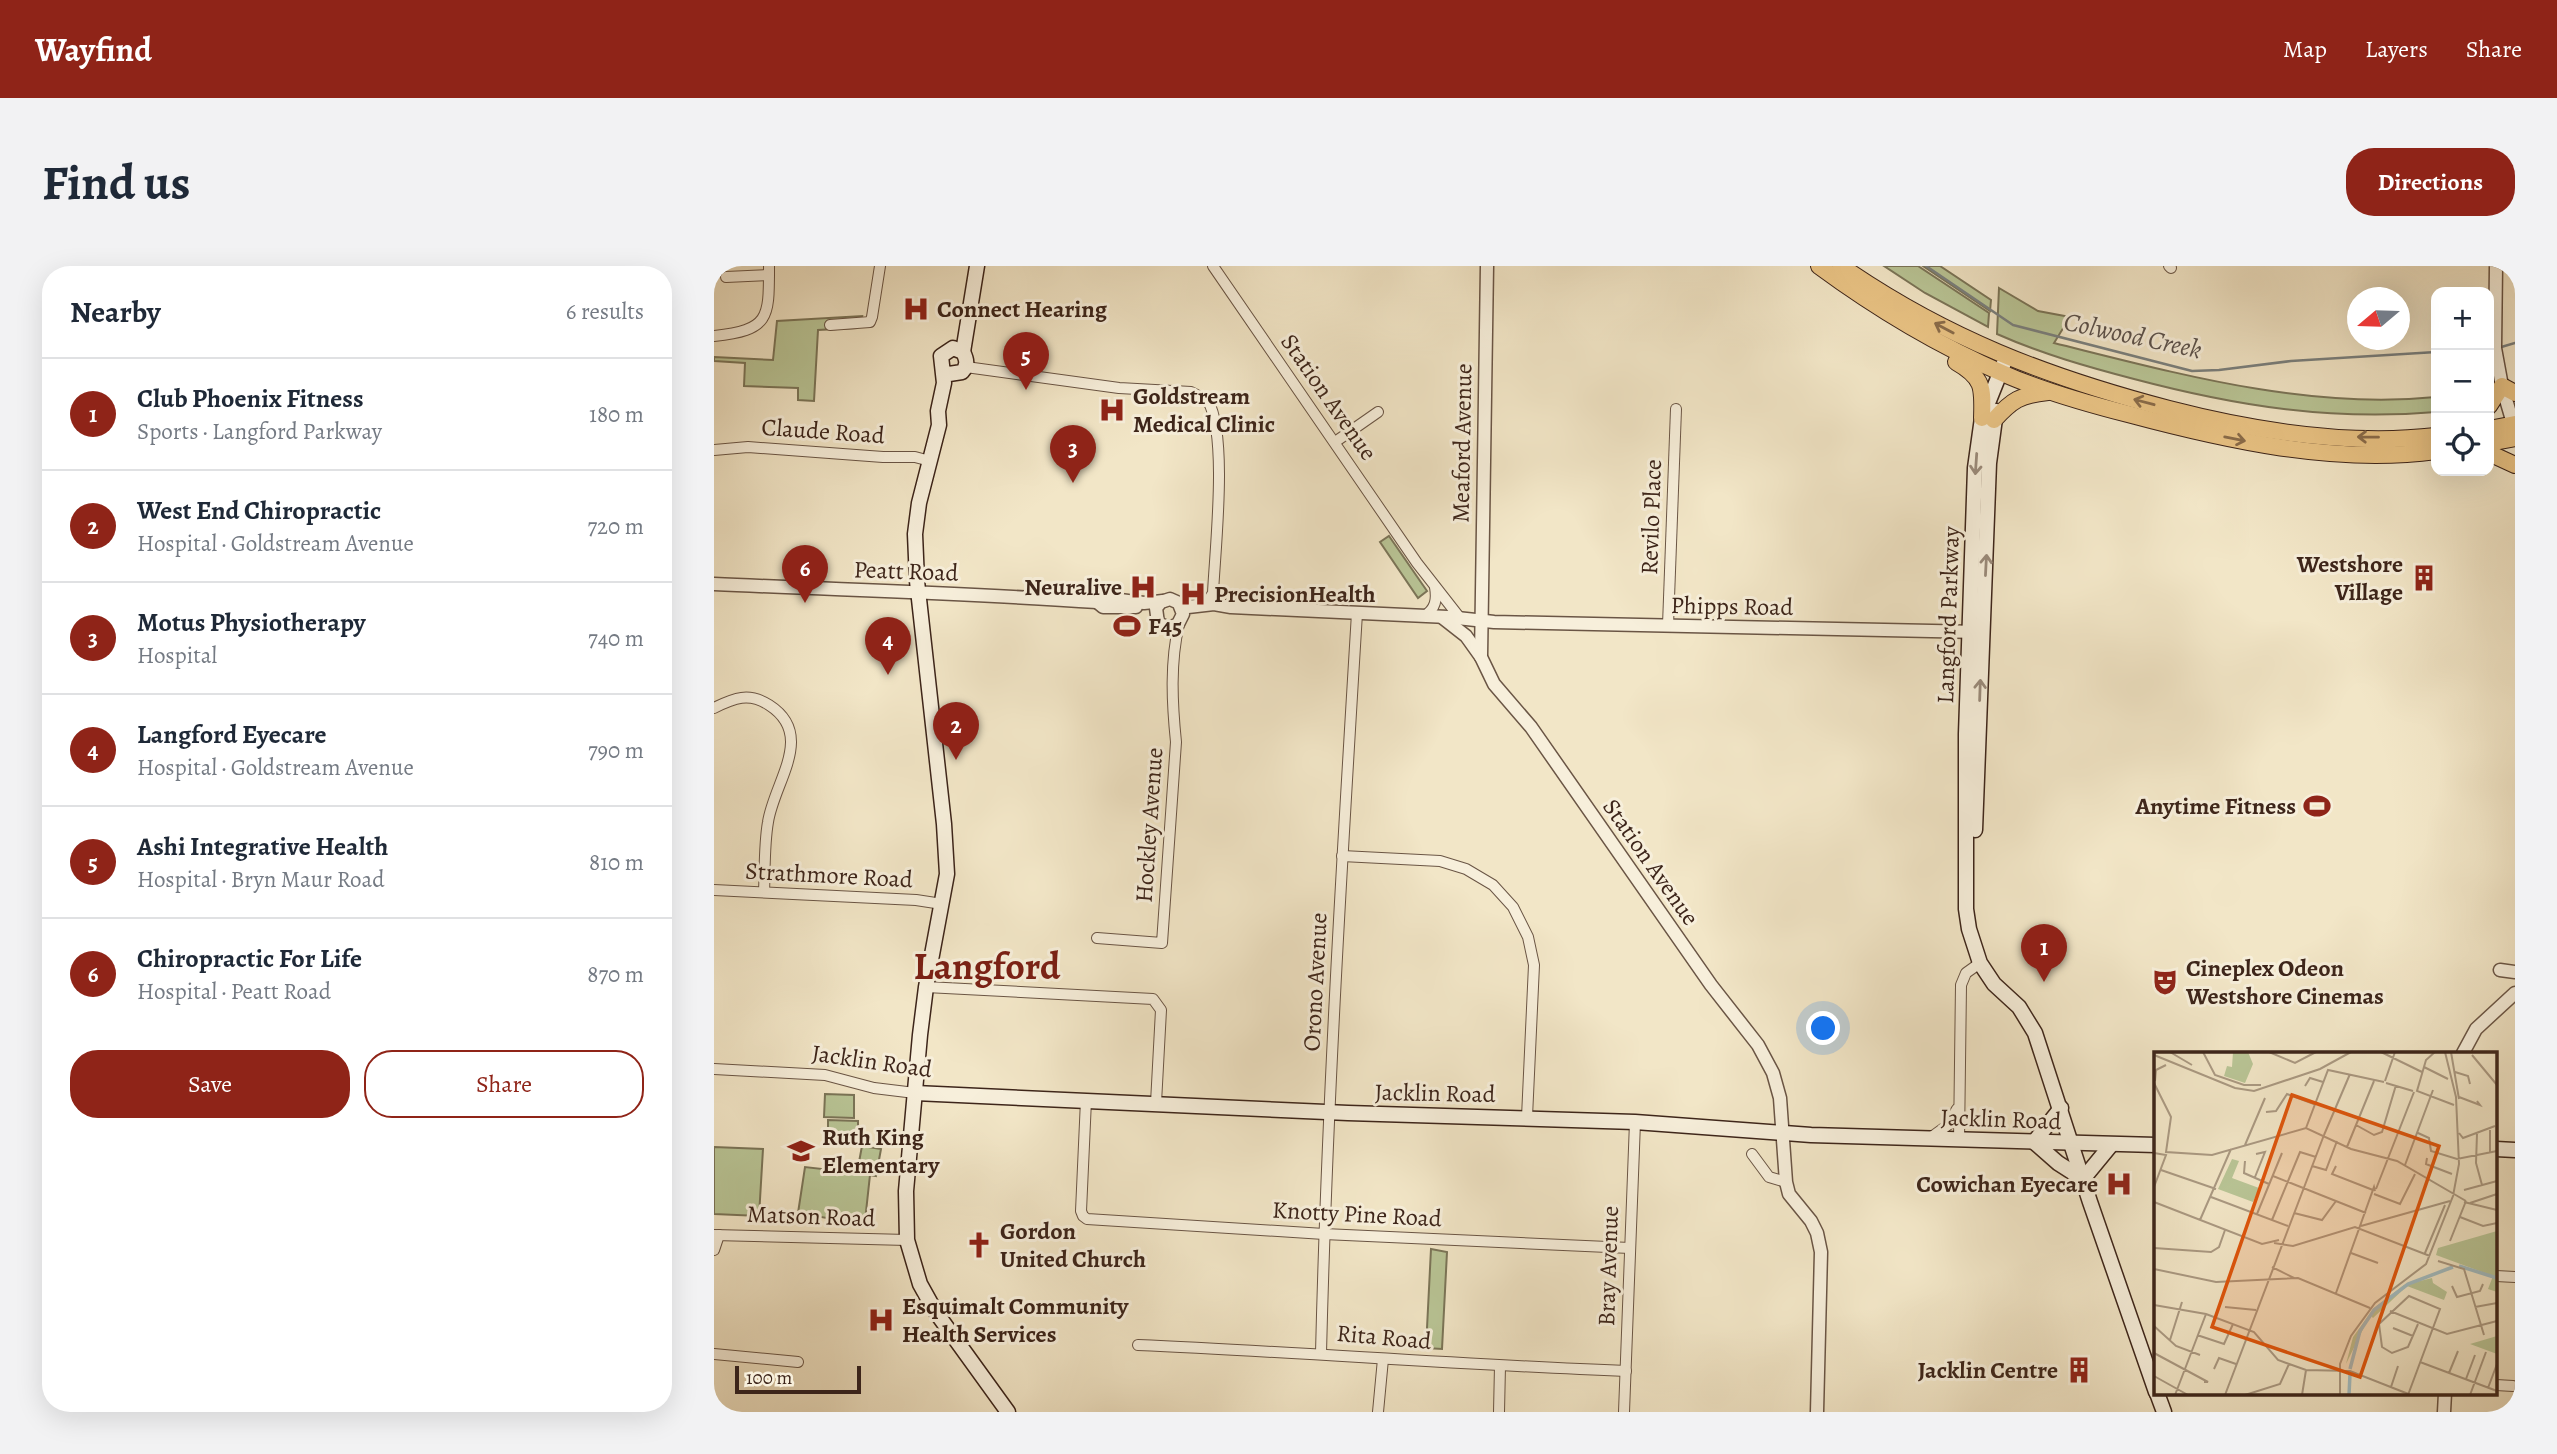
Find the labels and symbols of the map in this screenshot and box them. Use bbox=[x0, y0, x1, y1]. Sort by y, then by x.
north arrow bbox=[2347, 287, 2410, 350]
place label: Connect Hearing bbox=[937, 293, 1108, 325]
hospital icon: Connect Hearing bbox=[901, 294, 931, 324]
water label: Colwood Creek bbox=[2061, 304, 2205, 367]
one-way arrow bbox=[1934, 321, 1955, 335]
street label: Station Avenue bbox=[1273, 327, 1385, 467]
pin: 5 bbox=[1003, 332, 1049, 390]
street label: Meaford Avenue bbox=[1445, 363, 1479, 523]
place label: Goldstream Medical Clinic bbox=[1133, 380, 1275, 440]
hospital icon: Goldstream Medical Clinic bbox=[1097, 395, 1127, 425]
one-way arrow bbox=[2133, 395, 2156, 408]
street label: Claude Road bbox=[760, 411, 886, 451]
pin: 3 bbox=[1050, 425, 1096, 483]
one-way arrow bbox=[2357, 431, 2380, 444]
one-way arrow bbox=[2223, 432, 2246, 446]
one-way arrow bbox=[1969, 452, 1982, 475]
street label: Revilo Place bbox=[1633, 459, 1669, 575]
street label: Langford Parkway bbox=[1929, 526, 1967, 704]
pin: 6 bbox=[782, 545, 828, 603]
place label: Westshore Village bbox=[2296, 548, 2403, 608]
street label: Peatt Road bbox=[853, 553, 959, 589]
one-way arrow bbox=[1980, 553, 1993, 576]
building icon: Westshore Village bbox=[2409, 563, 2439, 593]
place label: Neuralive bbox=[1024, 571, 1122, 603]
hospital icon: Neuralive bbox=[1128, 572, 1158, 602]
place label: PrecisionHealth bbox=[1214, 578, 1376, 610]
hospital icon: PrecisionHealth bbox=[1178, 579, 1208, 609]
street label: Phipps Road bbox=[1670, 589, 1794, 623]
place label: F45 bbox=[1148, 610, 1182, 642]
sports icon: F45 bbox=[1112, 611, 1142, 641]
pin: 4 bbox=[865, 617, 911, 675]
one-way arrow bbox=[1974, 679, 1987, 702]
pin: 2 bbox=[933, 702, 979, 760]
street label: Hockley Avenue bbox=[1128, 746, 1170, 904]
place label: Anytime Fitness bbox=[2134, 790, 2296, 822]
sports icon: Anytime Fitness bbox=[2302, 791, 2332, 821]
street label: Station Avenue bbox=[1595, 792, 1707, 932]
street label: Strathmore Road bbox=[744, 855, 914, 895]
street label: Orono Avenue bbox=[1295, 912, 1335, 1052]
pin: 1 bbox=[2021, 924, 2067, 982]
district label: Langford bbox=[914, 940, 1061, 992]
place label: Cineplex Odeon Westshore Cinemas bbox=[2185, 952, 2384, 1012]
theatre icon: Cineplex Odeon Westshore Cinemas bbox=[2150, 967, 2180, 997]
your location bbox=[1806, 1011, 1840, 1045]
street label: Jacklin Road bbox=[810, 1037, 934, 1085]
inset map bbox=[2154, 1052, 2498, 1394]
street label: Jacklin Road bbox=[1374, 1076, 1496, 1110]
street label: Jacklin Road bbox=[1940, 1101, 2062, 1137]
place label: Ruth King Elementary bbox=[822, 1121, 940, 1181]
school or university icon: Ruth King Elementary bbox=[786, 1136, 816, 1166]
place label: Cowichan Eyecare bbox=[1916, 1168, 2098, 1200]
hospital icon: Cowichan Eyecare bbox=[2104, 1169, 2134, 1199]
street label: Knotty Pine Road bbox=[1271, 1194, 1443, 1234]
street label: Matson Road bbox=[746, 1198, 876, 1234]
street label: Bray Avenue bbox=[1590, 1205, 1626, 1327]
place label: Gordon United Church bbox=[1000, 1215, 1146, 1275]
church icon: Gordon United Church bbox=[964, 1230, 994, 1260]
place label: Esquimalt Community Health Services bbox=[902, 1290, 1129, 1350]
hospital icon: Esquimalt Community Health Services bbox=[866, 1305, 896, 1335]
street label: Rita Road bbox=[1335, 1317, 1433, 1357]
place label: Jacklin Centre bbox=[1918, 1354, 2058, 1386]
building icon: Jacklin Centre bbox=[2064, 1355, 2094, 1385]
scale bar bbox=[735, 1363, 861, 1395]

